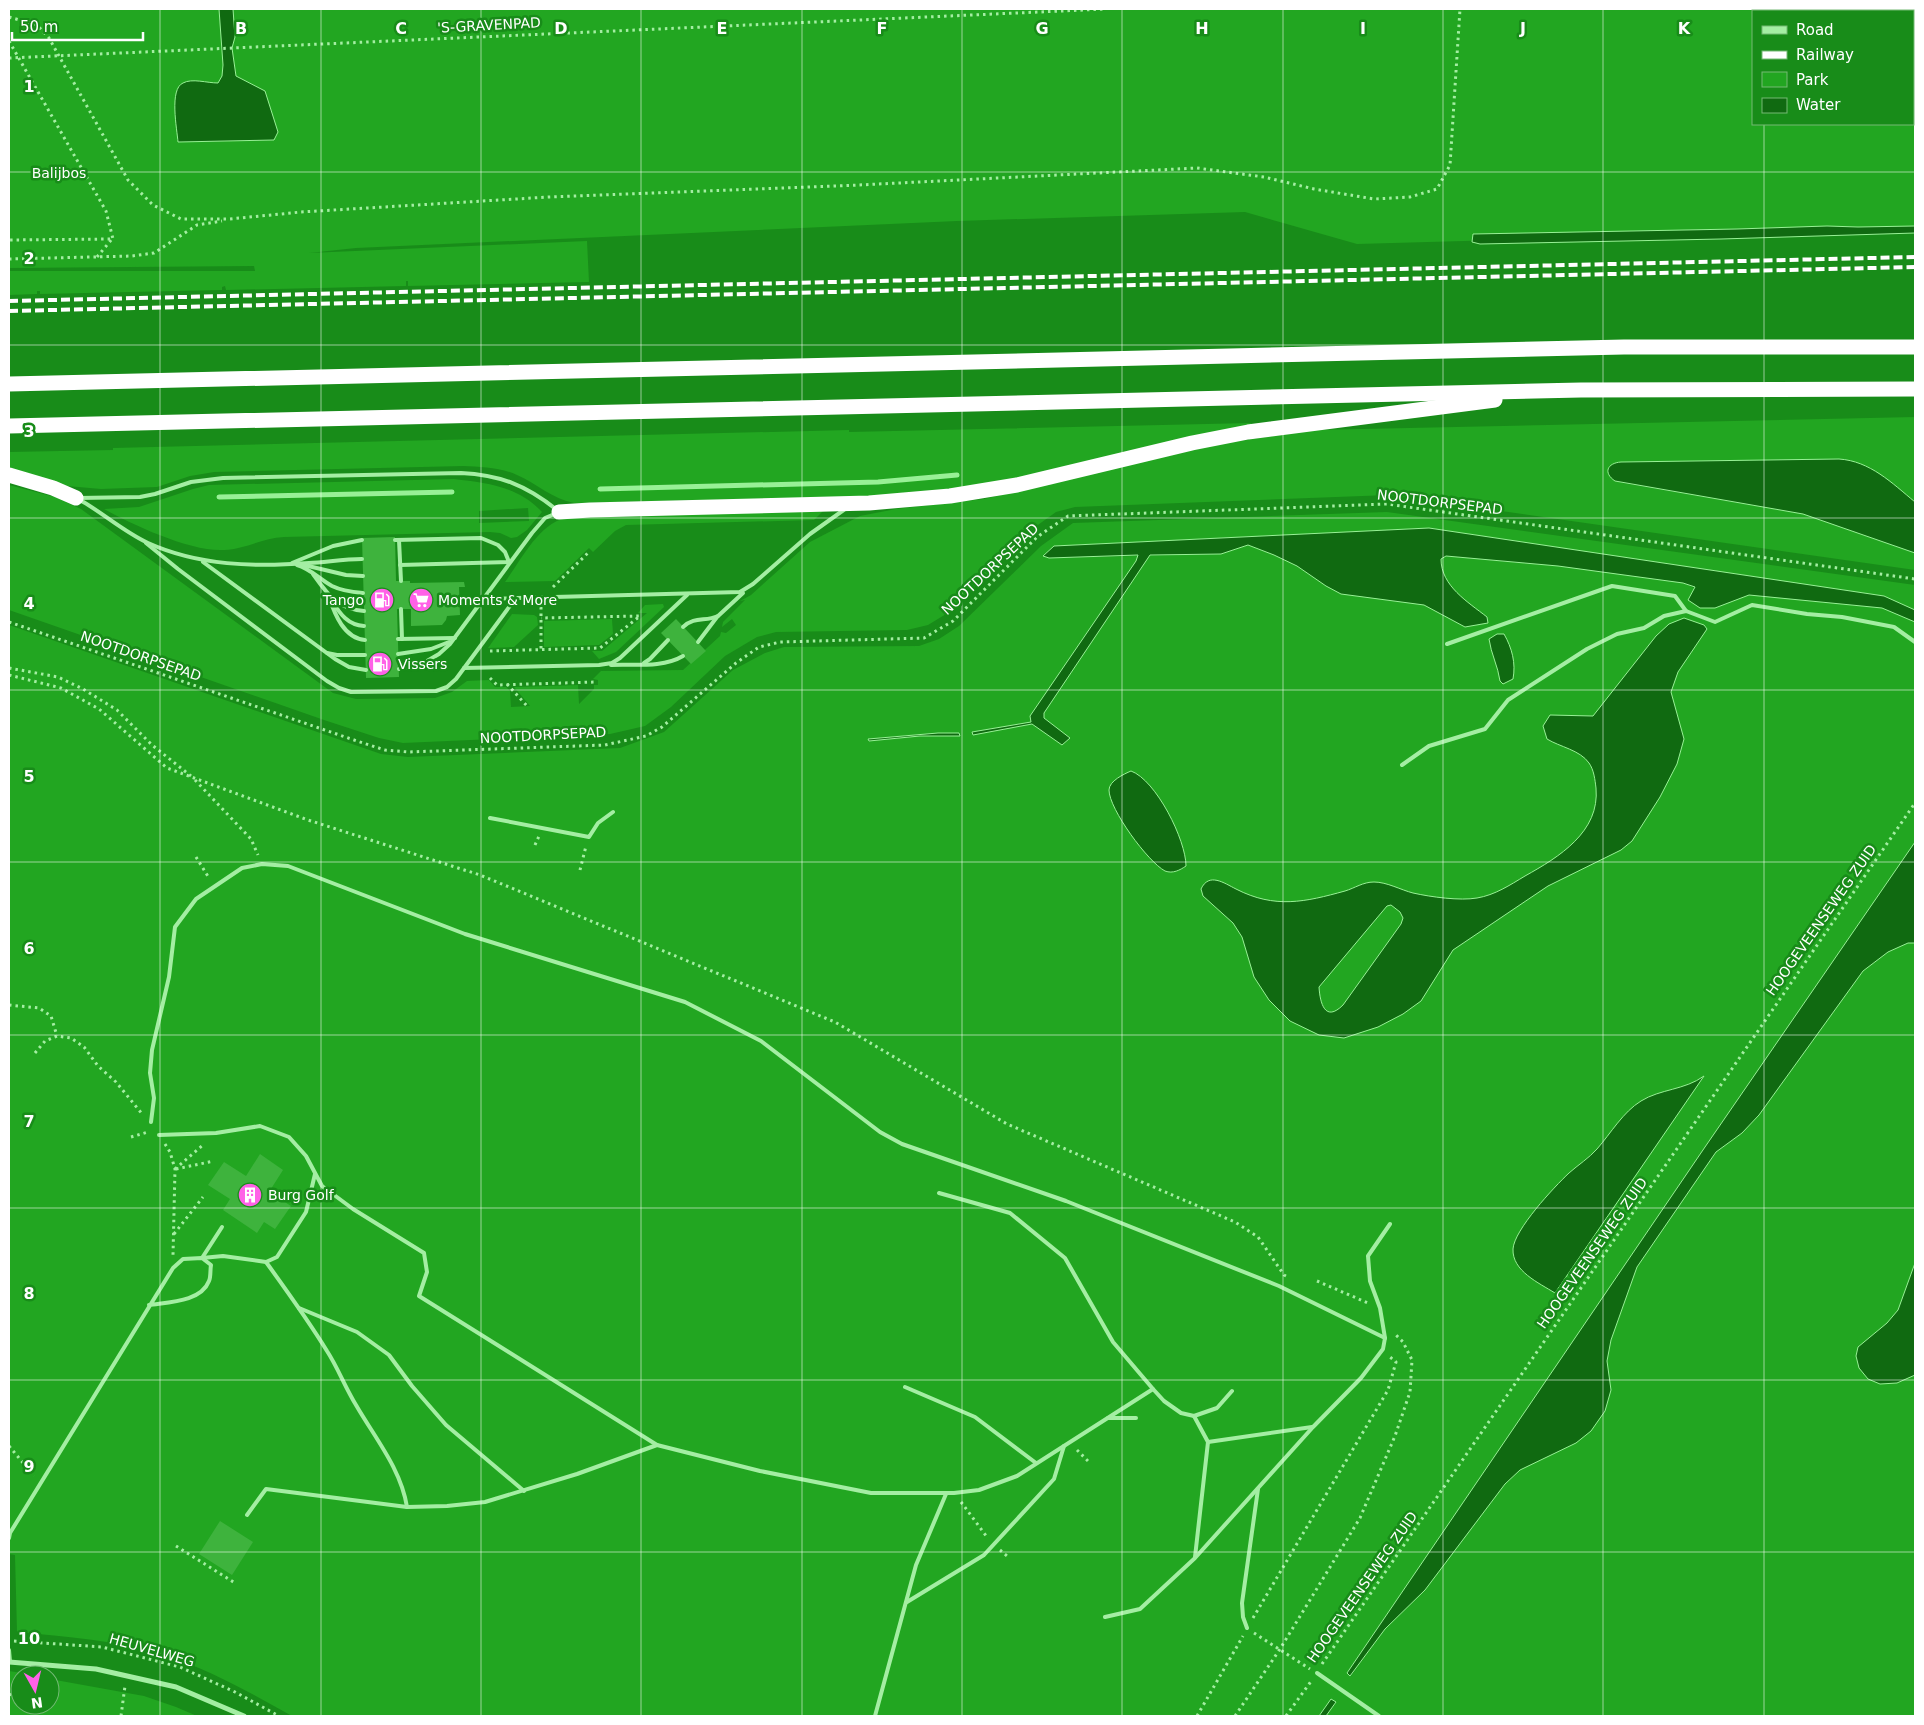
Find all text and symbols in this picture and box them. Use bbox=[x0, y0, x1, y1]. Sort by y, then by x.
scale bar bbox=[12, 10, 144, 42]
legend bbox=[1752, 10, 1914, 125]
street label: 'S-GRAVENPAD bbox=[437, 14, 541, 36]
text: 50 m bbox=[20, 18, 58, 36]
text: B bbox=[235, 19, 247, 38]
text: C bbox=[395, 19, 407, 38]
text: D bbox=[554, 19, 568, 38]
text: E bbox=[717, 19, 727, 38]
text: F bbox=[877, 19, 887, 38]
text: G bbox=[1035, 19, 1049, 38]
text: H bbox=[1195, 19, 1209, 38]
text: I bbox=[1360, 19, 1366, 38]
text: J bbox=[1519, 19, 1526, 38]
text: K bbox=[1678, 19, 1691, 38]
text: Road bbox=[1796, 21, 1834, 39]
text: Railway bbox=[1796, 46, 1854, 64]
text: Park bbox=[1796, 71, 1829, 89]
text: 1 bbox=[23, 77, 35, 96]
text: Water bbox=[1796, 96, 1841, 114]
park label: Balijbos bbox=[32, 165, 86, 181]
text: 2 bbox=[23, 249, 35, 268]
text: 3 bbox=[23, 422, 35, 441]
street label: NOOTDORPSEPAD bbox=[1376, 486, 1504, 518]
street label: NOOTDORPSEPAD bbox=[938, 520, 1042, 618]
fuel station icon: Tango bbox=[369, 587, 395, 613]
supermarket icon: Moments & More bbox=[408, 587, 434, 613]
place label: Tango bbox=[322, 592, 364, 608]
place label: Moments & More bbox=[438, 592, 557, 608]
text: 4 bbox=[23, 594, 35, 613]
street label: NOOTDORPSEPAD bbox=[79, 628, 203, 684]
fuel station icon: Vissers bbox=[367, 651, 393, 677]
place label: Vissers bbox=[398, 656, 447, 672]
street label: NOOTDORPSEPAD bbox=[479, 724, 607, 746]
text: 5 bbox=[23, 767, 35, 786]
street label: HOOGEVEENSEWEG ZUID bbox=[1763, 841, 1879, 999]
text: 6 bbox=[23, 939, 35, 958]
text: 7 bbox=[23, 1112, 35, 1131]
street label: HOOGEVEENSEWEG ZUID bbox=[1534, 1174, 1650, 1332]
building icon: Burg Golf bbox=[237, 1182, 263, 1208]
place label: Burg Golf bbox=[268, 1187, 335, 1203]
text: 8 bbox=[23, 1284, 35, 1303]
text: 9 bbox=[23, 1457, 35, 1476]
street label: HOOGEVEENSEWEG ZUID bbox=[1304, 1508, 1420, 1666]
text: 10 bbox=[18, 1629, 40, 1648]
street label: HEUVELWEG bbox=[107, 1630, 197, 1670]
north arrow bbox=[10, 1665, 60, 1715]
text: N bbox=[30, 1694, 44, 1712]

